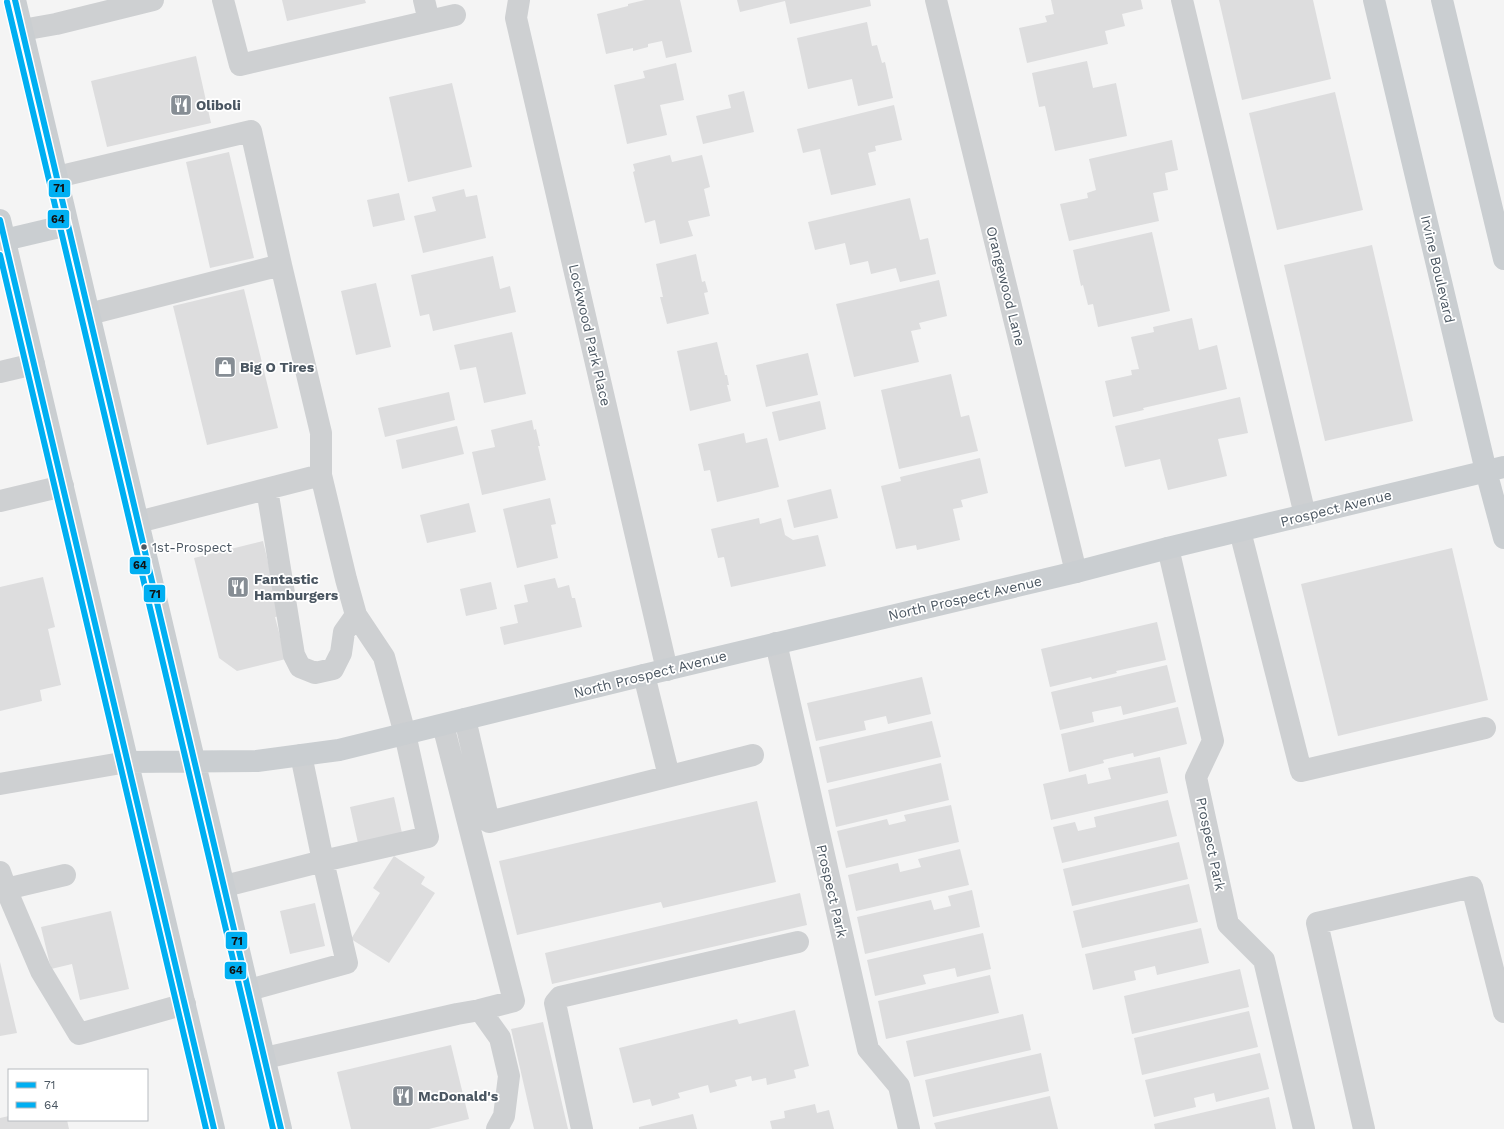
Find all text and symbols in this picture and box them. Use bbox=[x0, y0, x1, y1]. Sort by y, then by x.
restaurant icon: Oliboli bbox=[168, 92, 194, 118]
place label: Oliboli bbox=[196, 97, 241, 113]
line badge: 71 bbox=[48, 179, 71, 198]
text: 71 bbox=[53, 182, 65, 195]
line badge: 64 bbox=[47, 209, 70, 229]
text: 64 bbox=[51, 213, 65, 226]
street label: Irvine Boulevard bbox=[1418, 214, 1458, 324]
street label: Orangewood Lane bbox=[983, 225, 1029, 347]
street label: Lockwood Park Place bbox=[566, 262, 614, 408]
shop icon: Big O Tires bbox=[212, 354, 238, 380]
place label: Big O Tires bbox=[240, 359, 315, 375]
street label: Prospect Avenue bbox=[1279, 486, 1393, 530]
place label: 1st-Prospect bbox=[152, 540, 232, 555]
marker: 1st-Prospect bbox=[139, 542, 149, 552]
line badge: 64 bbox=[129, 556, 151, 575]
text: 64 bbox=[133, 559, 147, 572]
place label: Fantastic Hamburgers bbox=[254, 571, 339, 603]
street label: North Prospect Avenue bbox=[887, 573, 1043, 623]
restaurant icon: Fantastic Hamburgers bbox=[225, 574, 251, 600]
line badge: 71 bbox=[143, 584, 166, 603]
text: 71 bbox=[149, 588, 161, 601]
street label: North Prospect Avenue bbox=[572, 647, 728, 701]
street label: Prospect Park bbox=[1193, 796, 1229, 892]
street label: Prospect Park bbox=[813, 843, 851, 939]
line badge: 71 bbox=[225, 931, 248, 950]
text: 71 bbox=[231, 935, 243, 948]
line badge: 64 bbox=[224, 961, 247, 980]
text: 64 bbox=[229, 964, 243, 977]
legend bbox=[8, 1069, 148, 1121]
text: 71 bbox=[44, 1078, 55, 1092]
restaurant icon: McDonald's bbox=[390, 1083, 416, 1109]
place label: McDonald's bbox=[418, 1088, 499, 1104]
text: 64 bbox=[44, 1098, 59, 1112]

